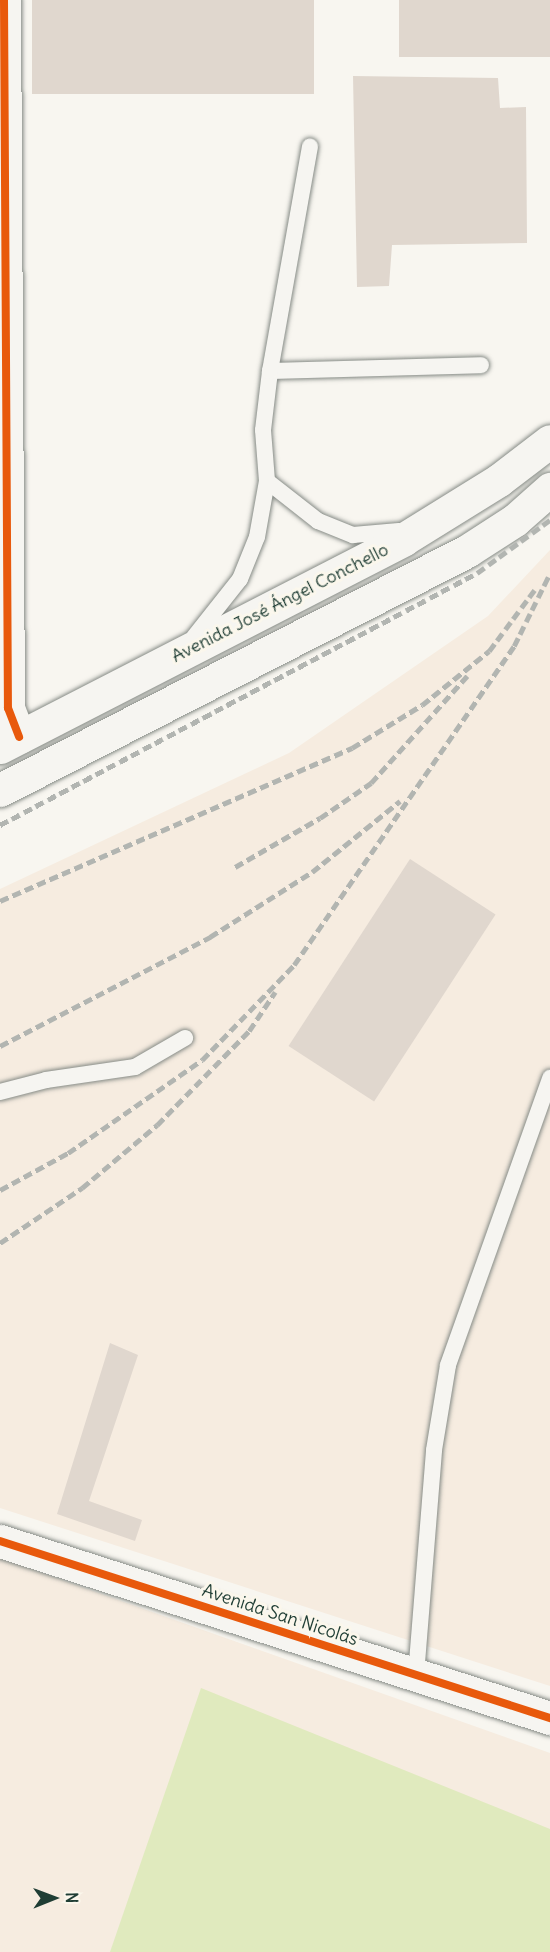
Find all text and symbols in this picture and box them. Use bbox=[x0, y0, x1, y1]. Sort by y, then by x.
street label: Avenida José Ángel Conchello bbox=[168, 539, 392, 667]
street label: Avenida San Nicolás bbox=[199, 1580, 361, 1650]
north arrow bbox=[24, 1868, 84, 1928]
text: N bbox=[62, 1892, 82, 1903]

